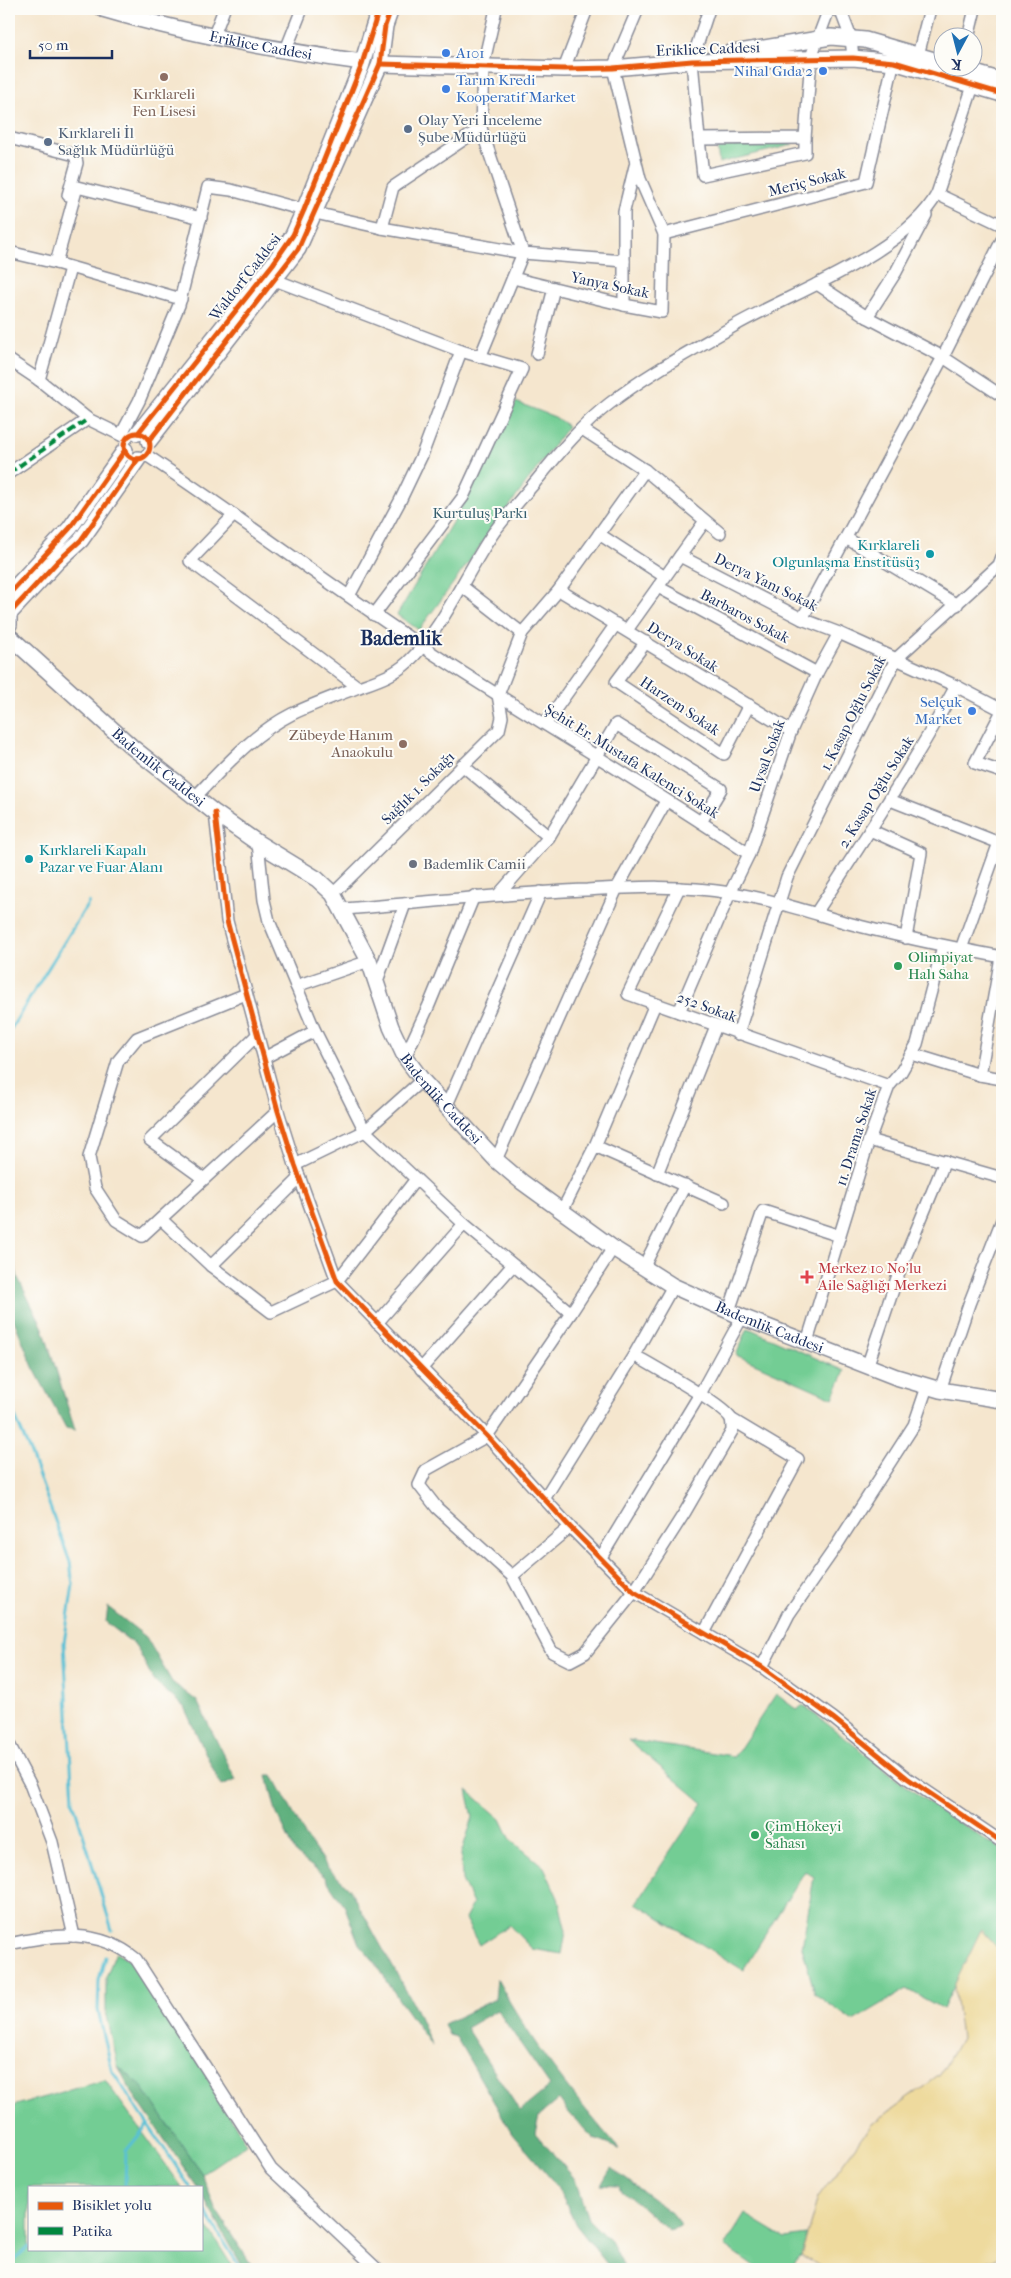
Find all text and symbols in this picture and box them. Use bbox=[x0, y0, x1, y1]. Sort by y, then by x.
street label: Eriklice Caddesi bbox=[208, 27, 314, 64]
scale bar bbox=[30, 28, 112, 60]
north arrow bbox=[934, 28, 984, 78]
text: 50 m bbox=[38, 36, 69, 54]
street label: Eriklice Caddesi bbox=[656, 38, 761, 60]
place label: A101 bbox=[455, 44, 485, 62]
marker: A101 bbox=[440, 47, 452, 59]
text: K bbox=[950, 55, 963, 73]
place label: Nihal Gıda 2 bbox=[734, 62, 813, 80]
marker: Nihal Gıda 2 bbox=[817, 65, 829, 77]
marker: Kırklareli Fen Lisesi bbox=[158, 71, 170, 83]
place label: Tarım Kredi Kooperatif Market bbox=[456, 71, 577, 106]
marker: Tarım Kredi Kooperatif Market bbox=[440, 83, 452, 95]
place label: Kırklareli Fen Lisesi bbox=[132, 85, 196, 120]
place label: Olay Yeri İnceleme Şube Müdürlüğü bbox=[418, 111, 543, 146]
marker: Olay Yeri İnceleme Şube Müdürlüğü bbox=[402, 123, 414, 135]
place label: Kırklareli İl Sağlık Müdürlüğü bbox=[58, 124, 175, 159]
marker: Kırklareli İl Sağlık Müdürlüğü bbox=[42, 136, 54, 148]
street label: Meriç Sokak bbox=[766, 164, 848, 200]
street label: Waldorf Caddesi bbox=[205, 229, 285, 325]
street label: Yanya Sokak bbox=[568, 268, 651, 302]
park label: Kurtuluş Parkı bbox=[433, 504, 528, 522]
place label: Kırklareli Olgunlaşma Enstitüsü3 bbox=[772, 536, 921, 571]
marker: Kırklareli Olgunlaşma Enstitüsü3 bbox=[924, 548, 936, 560]
street label: Derya Yanı Sokak bbox=[711, 549, 821, 615]
street label: Barbaros Sokak bbox=[697, 585, 793, 647]
street label: Derya Sokak bbox=[644, 618, 722, 676]
district label: Bademlik bbox=[360, 627, 442, 650]
street label: 1. Kasap Oğlu Sokak bbox=[816, 652, 890, 773]
street label: Harzem Sokak bbox=[637, 673, 724, 739]
place label: Selçuk Market bbox=[915, 693, 963, 728]
street label: Şehit Er. Mustafa Kalenci Sokak bbox=[541, 700, 723, 822]
marker: Selçuk Market bbox=[966, 705, 978, 717]
street label: Uysal Sokak bbox=[745, 717, 789, 795]
street label: Bademlik Caddesi bbox=[108, 724, 209, 811]
place label: Zübeyde Hanım Anaokulu bbox=[289, 726, 394, 761]
street label: 2. Kasap Oğlu Sokak bbox=[834, 732, 918, 851]
marker: Zübeyde Hanım Anaokulu bbox=[397, 738, 409, 750]
street label: Sağlık 1. Sokağı bbox=[378, 747, 459, 828]
place label: Kırklareli Kapalı Pazar ve Fuar Alanı bbox=[39, 841, 163, 876]
marker: Kırklareli Kapalı Pazar ve Fuar Alanı bbox=[23, 853, 35, 865]
place label: Bademlik Camii bbox=[423, 855, 526, 873]
marker: Bademlik Camii bbox=[407, 858, 419, 870]
place label: Olimpiyat Halı Saha bbox=[908, 948, 974, 983]
marker: Olimpiyat Halı Saha bbox=[892, 960, 904, 972]
street label: 252 Sokak bbox=[674, 988, 740, 1026]
street label: Bademlik Caddesi bbox=[396, 1050, 486, 1148]
street label: 11. Drama Sokak bbox=[832, 1086, 880, 1188]
place label: Merkez 10 No'lu Aile Sağlığı Merkezi bbox=[817, 1259, 948, 1294]
marker: Merkez 10 No'lu Aile Sağlığı Merkezi bbox=[800, 1270, 814, 1284]
street label: Bademlik Caddesi bbox=[713, 1297, 827, 1357]
place label: Çim Hokeyi Sahası bbox=[765, 1817, 842, 1852]
marker: Çim Hokeyi Sahası bbox=[749, 1829, 761, 1841]
legend bbox=[28, 2186, 202, 2250]
text: Bisiklet yolu bbox=[72, 2196, 152, 2214]
text: Patika bbox=[72, 2222, 113, 2240]

